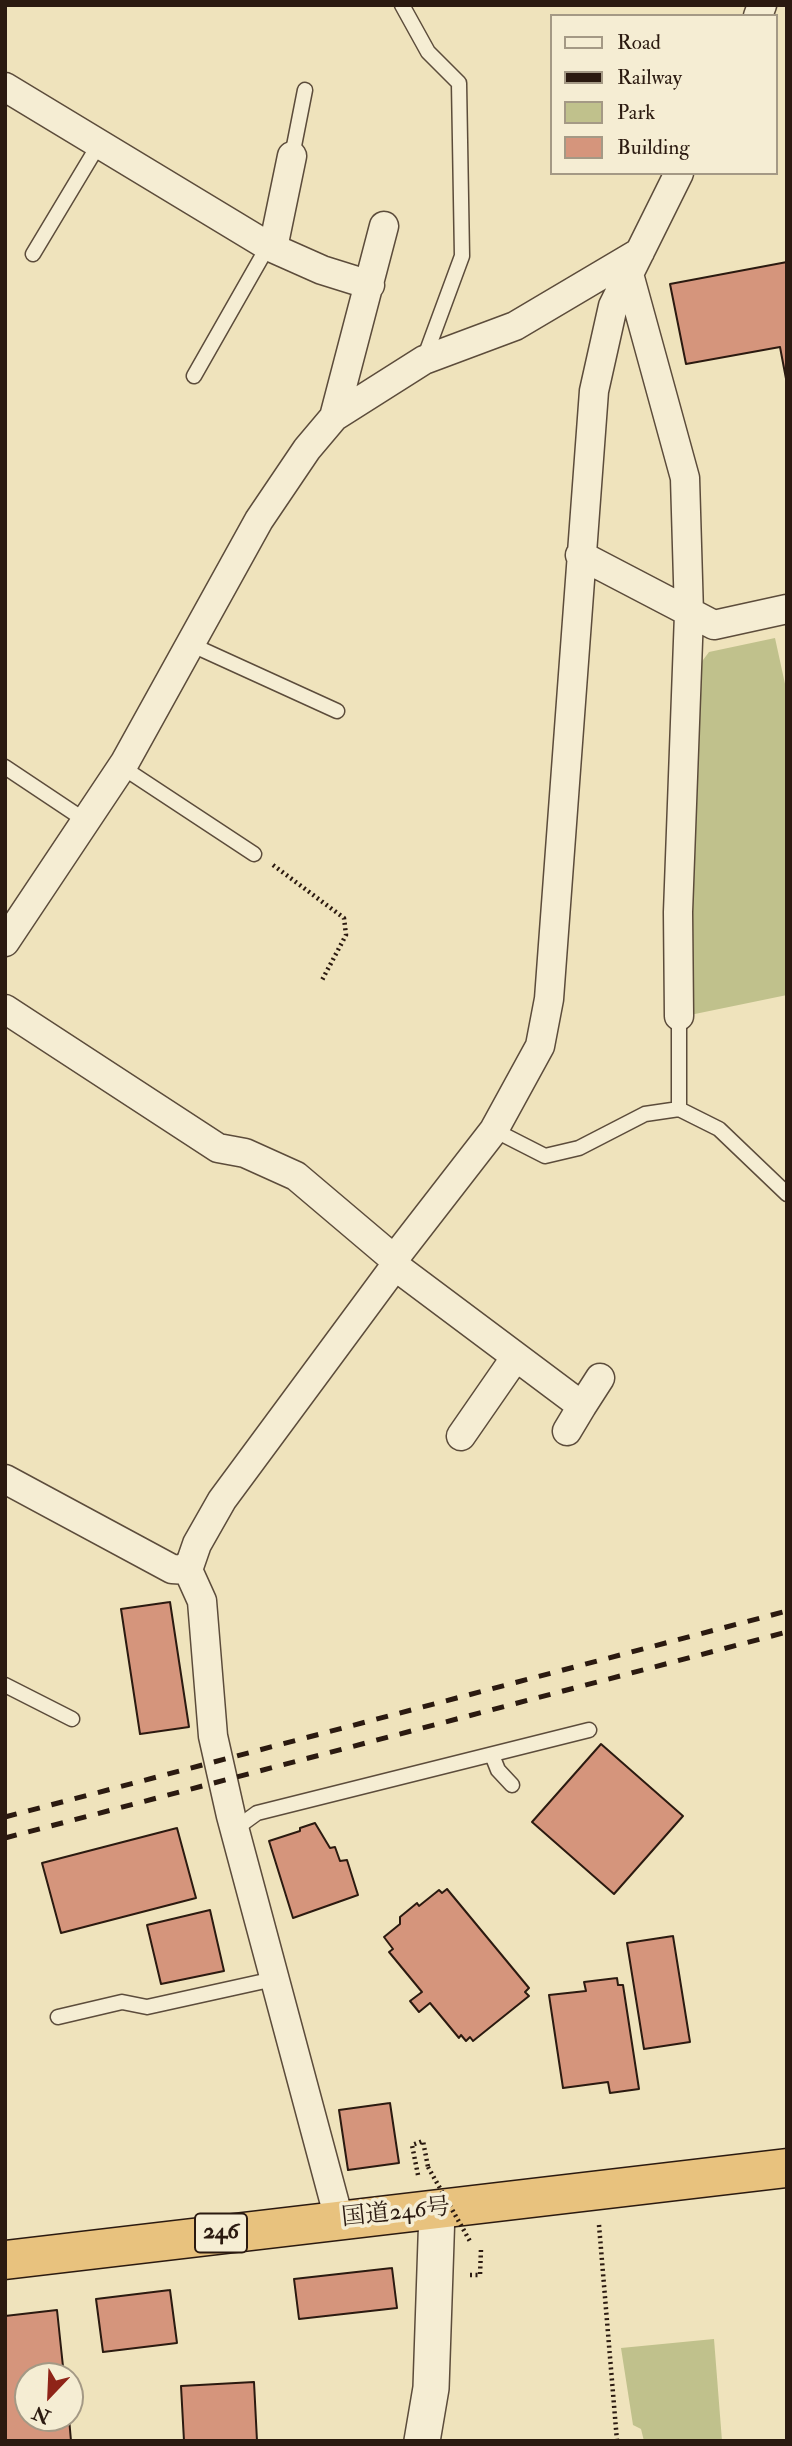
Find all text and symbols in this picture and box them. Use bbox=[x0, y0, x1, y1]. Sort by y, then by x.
legend bbox=[550, 14, 778, 175]
text: Road bbox=[617, 29, 661, 56]
text: Railway bbox=[617, 64, 682, 91]
text: Park bbox=[617, 99, 655, 126]
text: Building bbox=[617, 134, 690, 161]
street label: 国道246号 bbox=[340, 2194, 452, 2234]
road number: 246 bbox=[195, 2214, 247, 2252]
north arrow bbox=[14, 2362, 84, 2432]
text: N bbox=[29, 2400, 54, 2429]

